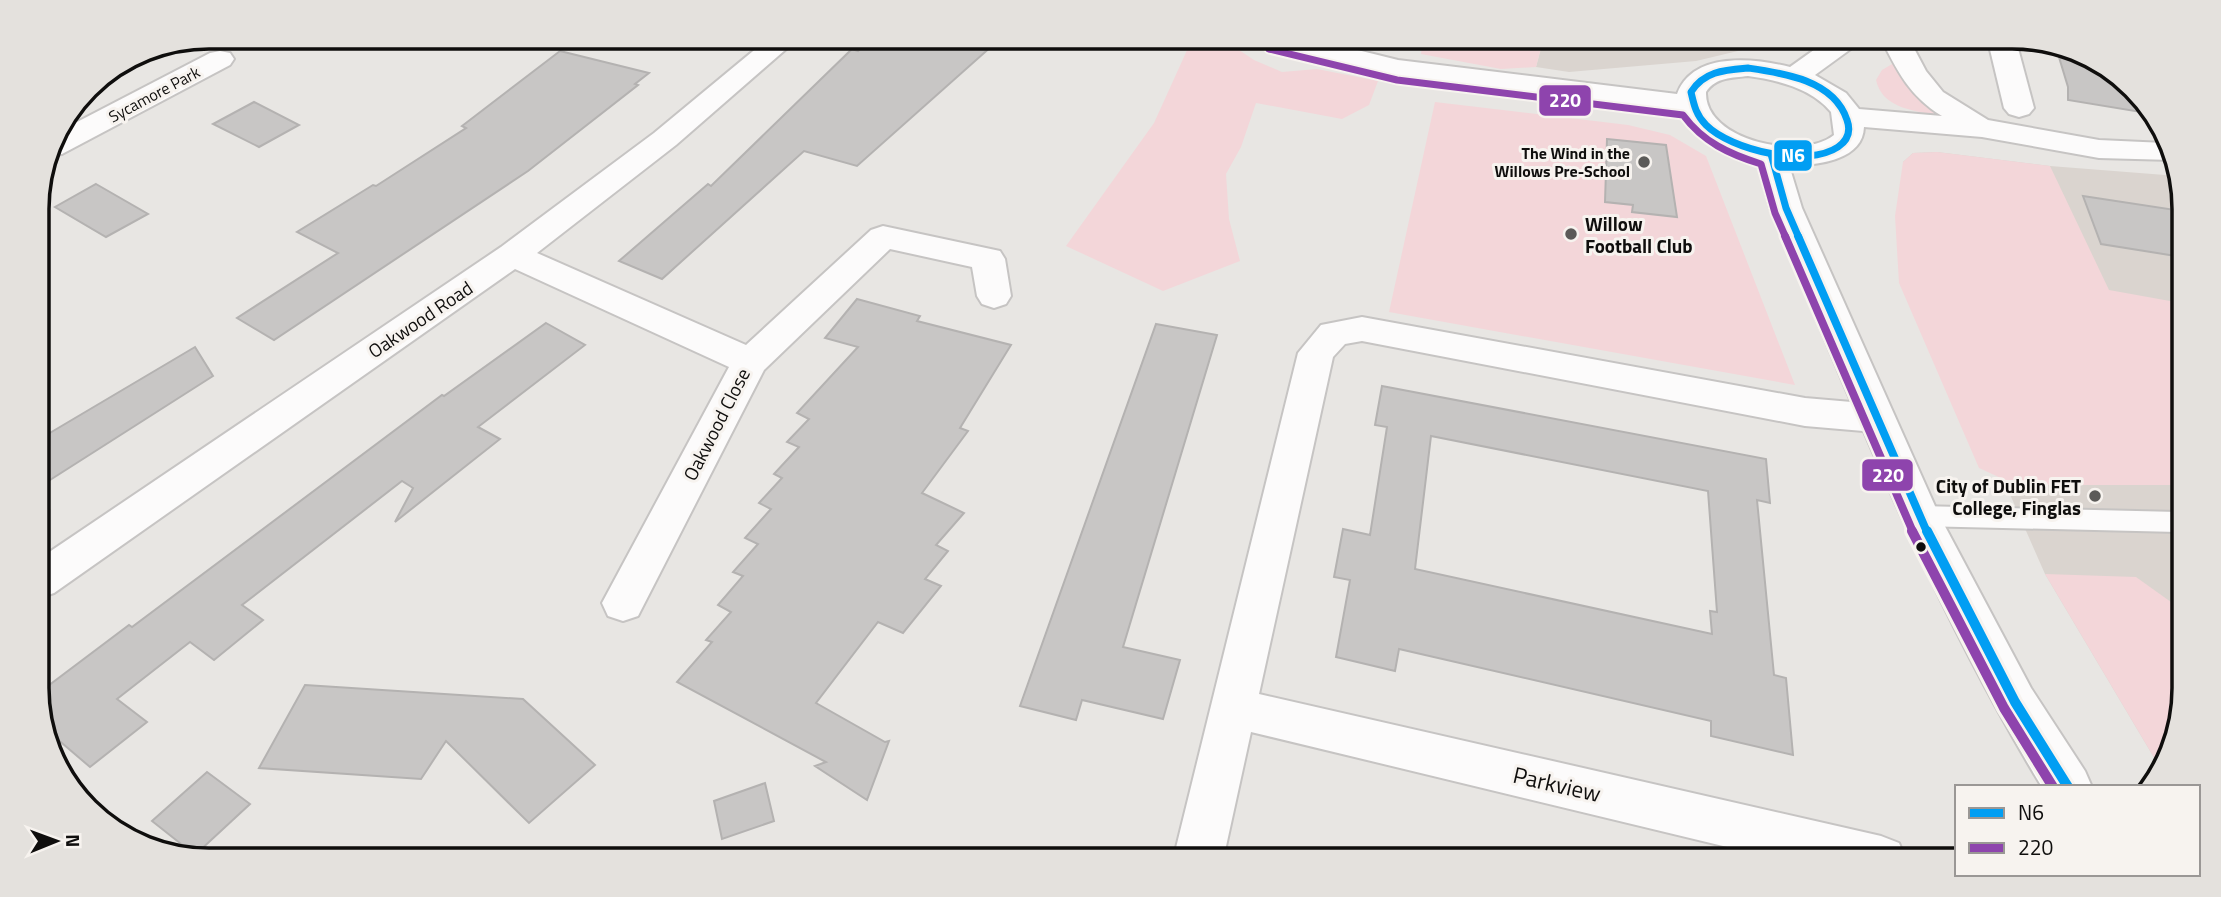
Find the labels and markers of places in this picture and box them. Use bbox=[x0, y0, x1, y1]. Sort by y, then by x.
place label: The Wind in the Willows Pre-School bbox=[1495, 141, 1630, 183]
marker: The Wind in the Willows Pre-School bbox=[1636, 154, 1652, 170]
place label: Willow Football Club bbox=[1585, 209, 1693, 260]
marker: Willow Football Club bbox=[1563, 226, 1579, 242]
place label: City of Dublin FET College, Finglas bbox=[1936, 471, 2081, 522]
marker: City of Dublin FET College, Finglas bbox=[2087, 488, 2103, 504]
unlabelled marker bbox=[1914, 540, 1928, 554]

